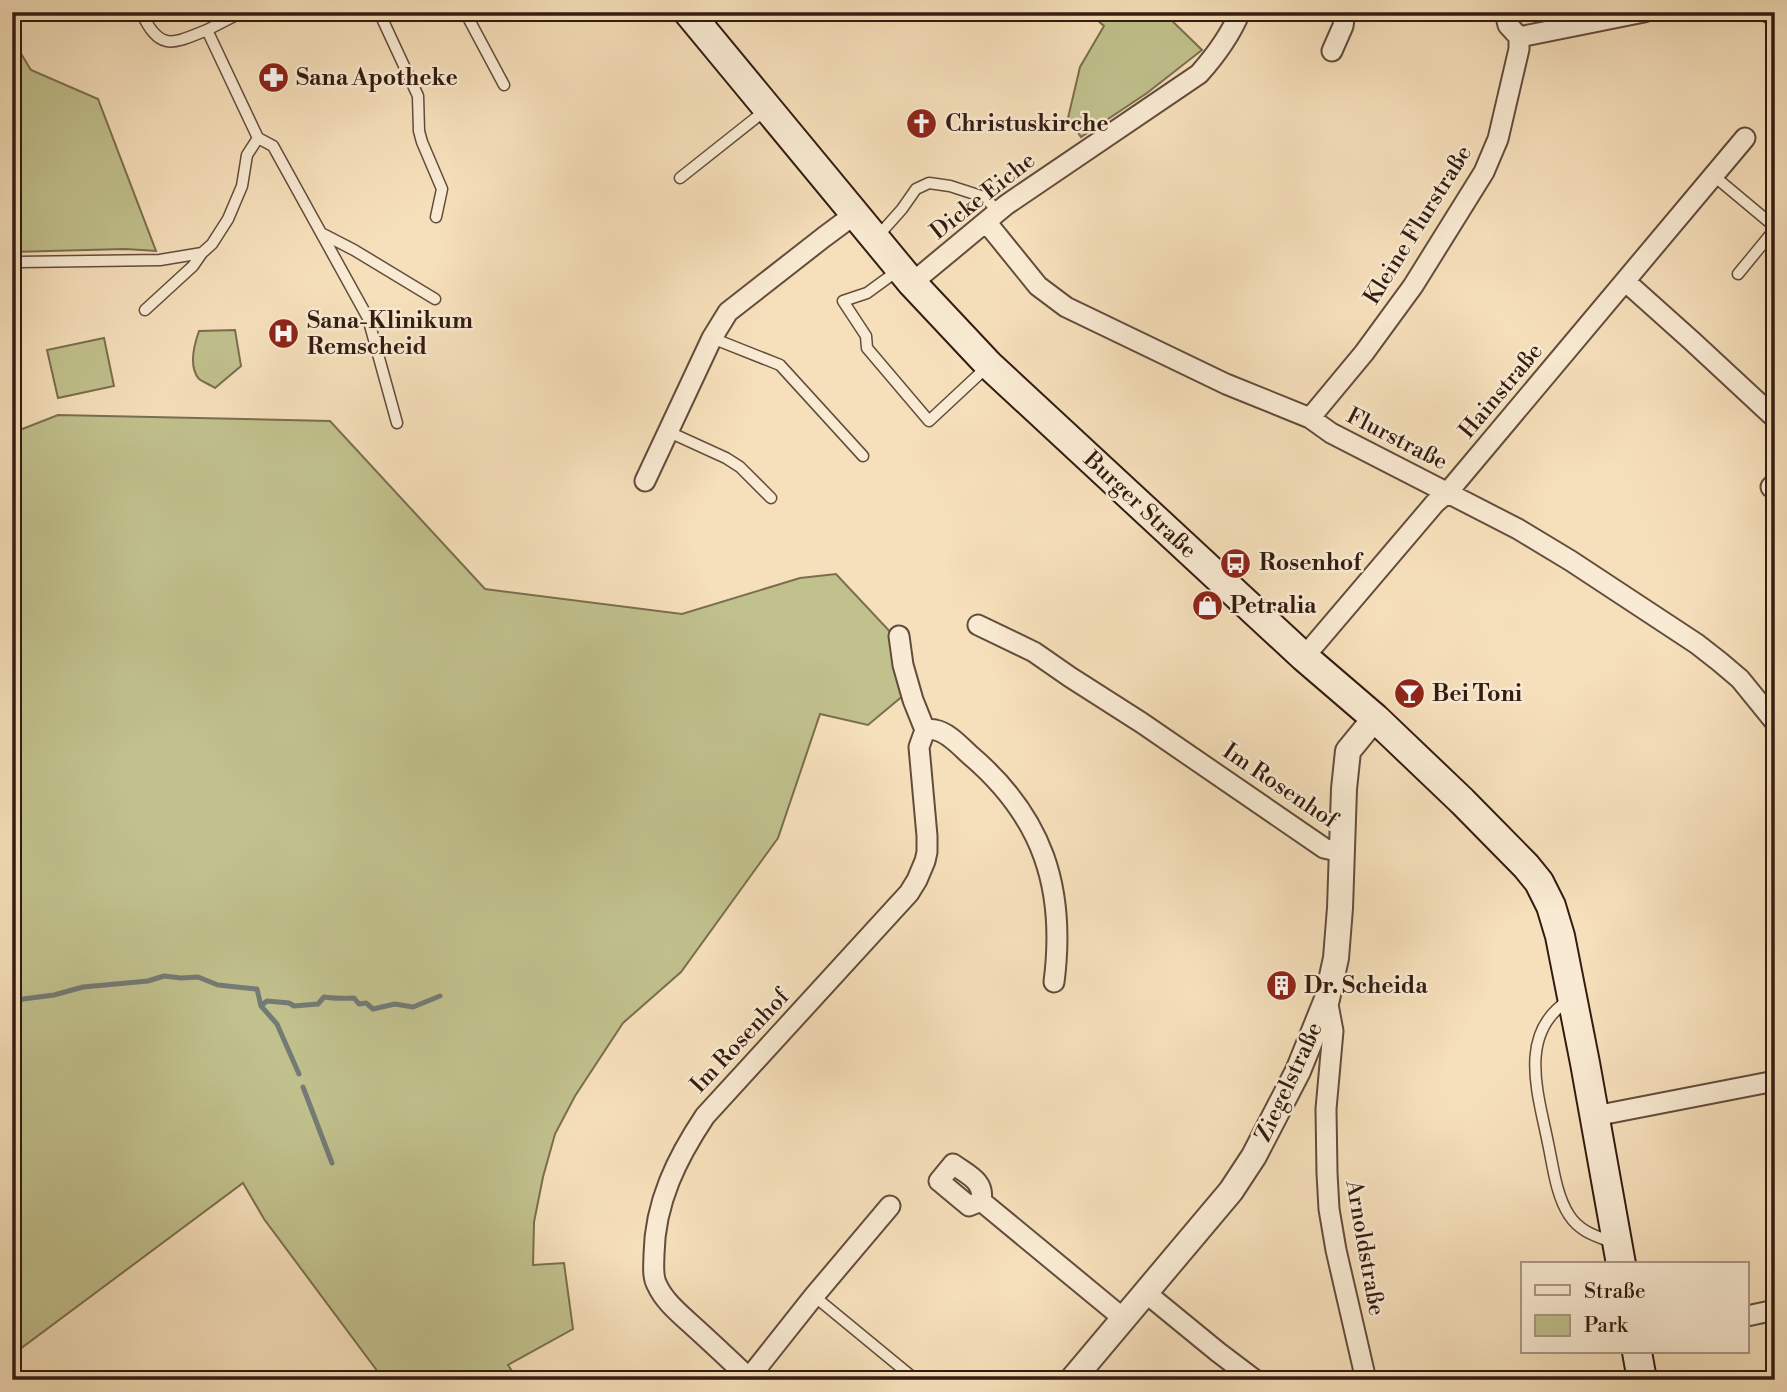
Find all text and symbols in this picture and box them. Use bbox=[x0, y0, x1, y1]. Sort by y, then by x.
pharmacy icon: Sana Apotheke bbox=[256, 61, 290, 95]
place label: Sana Apotheke bbox=[296, 64, 458, 92]
church icon: Christuskirche bbox=[905, 107, 939, 141]
place label: Christuskirche bbox=[945, 110, 1109, 138]
street label: Kleine Flurstraße bbox=[1358, 140, 1478, 310]
street label: Dicke Eiche bbox=[925, 146, 1041, 246]
place label: Sana-Klinikum Remscheid bbox=[307, 307, 473, 361]
hospital icon: Sana-Klinikum Remscheid bbox=[267, 317, 301, 351]
street label: Hainstraße bbox=[1453, 338, 1549, 444]
street label: Flurstraße bbox=[1342, 402, 1452, 476]
street label: Burger Straße bbox=[1077, 445, 1202, 564]
bus stop icon: Rosenhof bbox=[1219, 546, 1253, 580]
place label: Rosenhof bbox=[1259, 549, 1364, 577]
shop icon: Petralia bbox=[1190, 589, 1224, 623]
place label: Petralia bbox=[1230, 592, 1317, 620]
bar icon: Bei Toni bbox=[1392, 677, 1426, 711]
place label: Bei Toni bbox=[1432, 680, 1522, 708]
street label: Im Rosenhof bbox=[1217, 737, 1344, 836]
building icon: Dr. Scheida bbox=[1264, 969, 1298, 1003]
place label: Dr. Scheida bbox=[1304, 972, 1428, 1000]
street label: Im Rosenhof bbox=[685, 982, 796, 1099]
street label: Ziegelstraße bbox=[1249, 1018, 1329, 1146]
street label: Arnoldstraße bbox=[1339, 1177, 1391, 1318]
legend bbox=[1521, 1262, 1748, 1354]
text: Straße bbox=[1584, 1279, 1646, 1305]
text: Park bbox=[1584, 1313, 1629, 1339]

